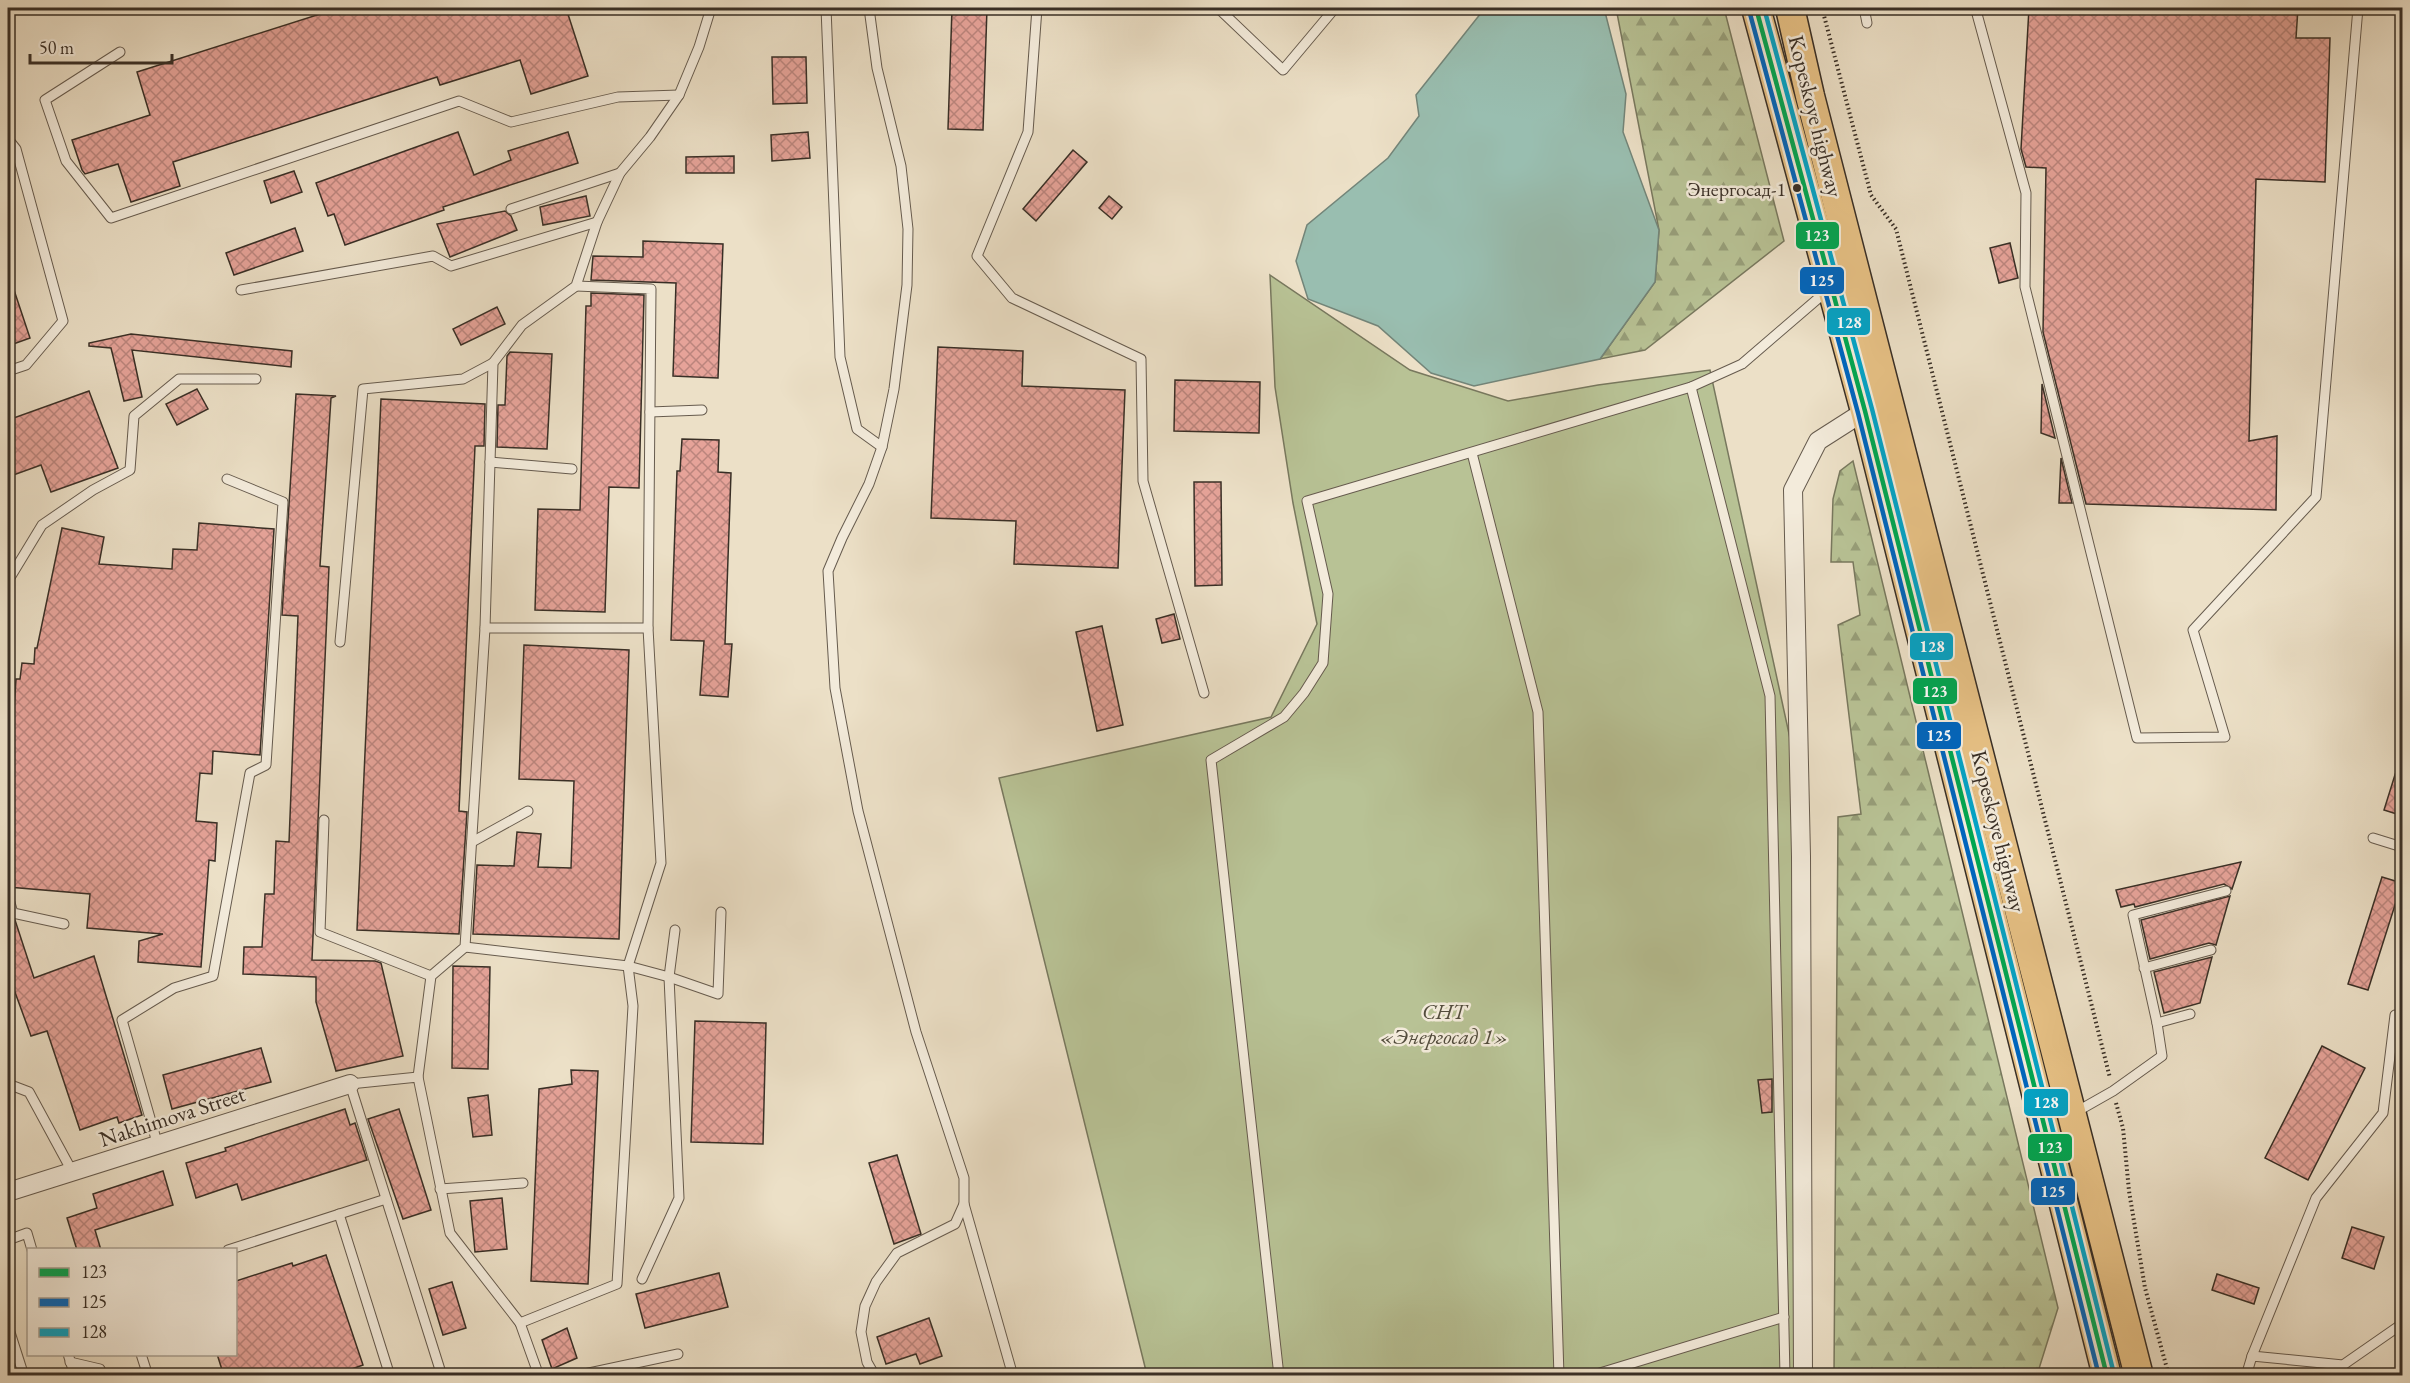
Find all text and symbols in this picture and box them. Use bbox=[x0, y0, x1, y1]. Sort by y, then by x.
scale bar bbox=[30, 27, 172, 65]
street label: Kopeskoye highway bbox=[1781, 32, 1850, 200]
text: 50 m bbox=[39, 36, 74, 59]
place label: Энергосад-1 bbox=[1687, 176, 1786, 202]
marker: Энергосад-1 bbox=[1791, 182, 1803, 194]
line badge: 123 bbox=[1795, 221, 1840, 250]
text: 123 bbox=[1804, 225, 1830, 246]
line badge: 125 bbox=[1799, 266, 1845, 295]
text: 125 bbox=[1809, 270, 1835, 291]
line badge: 128 bbox=[1826, 307, 1871, 336]
text: 128 bbox=[1836, 312, 1862, 333]
line badge: 128 bbox=[1909, 632, 1954, 661]
text: 128 bbox=[1919, 636, 1945, 657]
line badge: 123 bbox=[1912, 677, 1958, 705]
text: 123 bbox=[1922, 681, 1948, 702]
line badge: 125 bbox=[1916, 721, 1962, 750]
text: 125 bbox=[1926, 725, 1952, 746]
street label: Kopeskoye highway bbox=[1964, 747, 2033, 915]
park label: СНТ «Энергосад 1» bbox=[1380, 997, 1508, 1051]
street label: Nakhimova Street bbox=[96, 1079, 249, 1154]
line badge: 128 bbox=[2023, 1088, 2069, 1117]
text: 128 bbox=[2033, 1092, 2059, 1113]
line badge: 123 bbox=[2027, 1133, 2073, 1162]
text: 123 bbox=[2037, 1137, 2063, 1158]
line badge: 125 bbox=[2030, 1177, 2076, 1206]
text: 125 bbox=[2040, 1181, 2066, 1202]
legend bbox=[27, 1248, 237, 1356]
text: 123 bbox=[81, 1260, 107, 1283]
text: 125 bbox=[81, 1290, 107, 1313]
text: 128 bbox=[81, 1320, 107, 1343]

